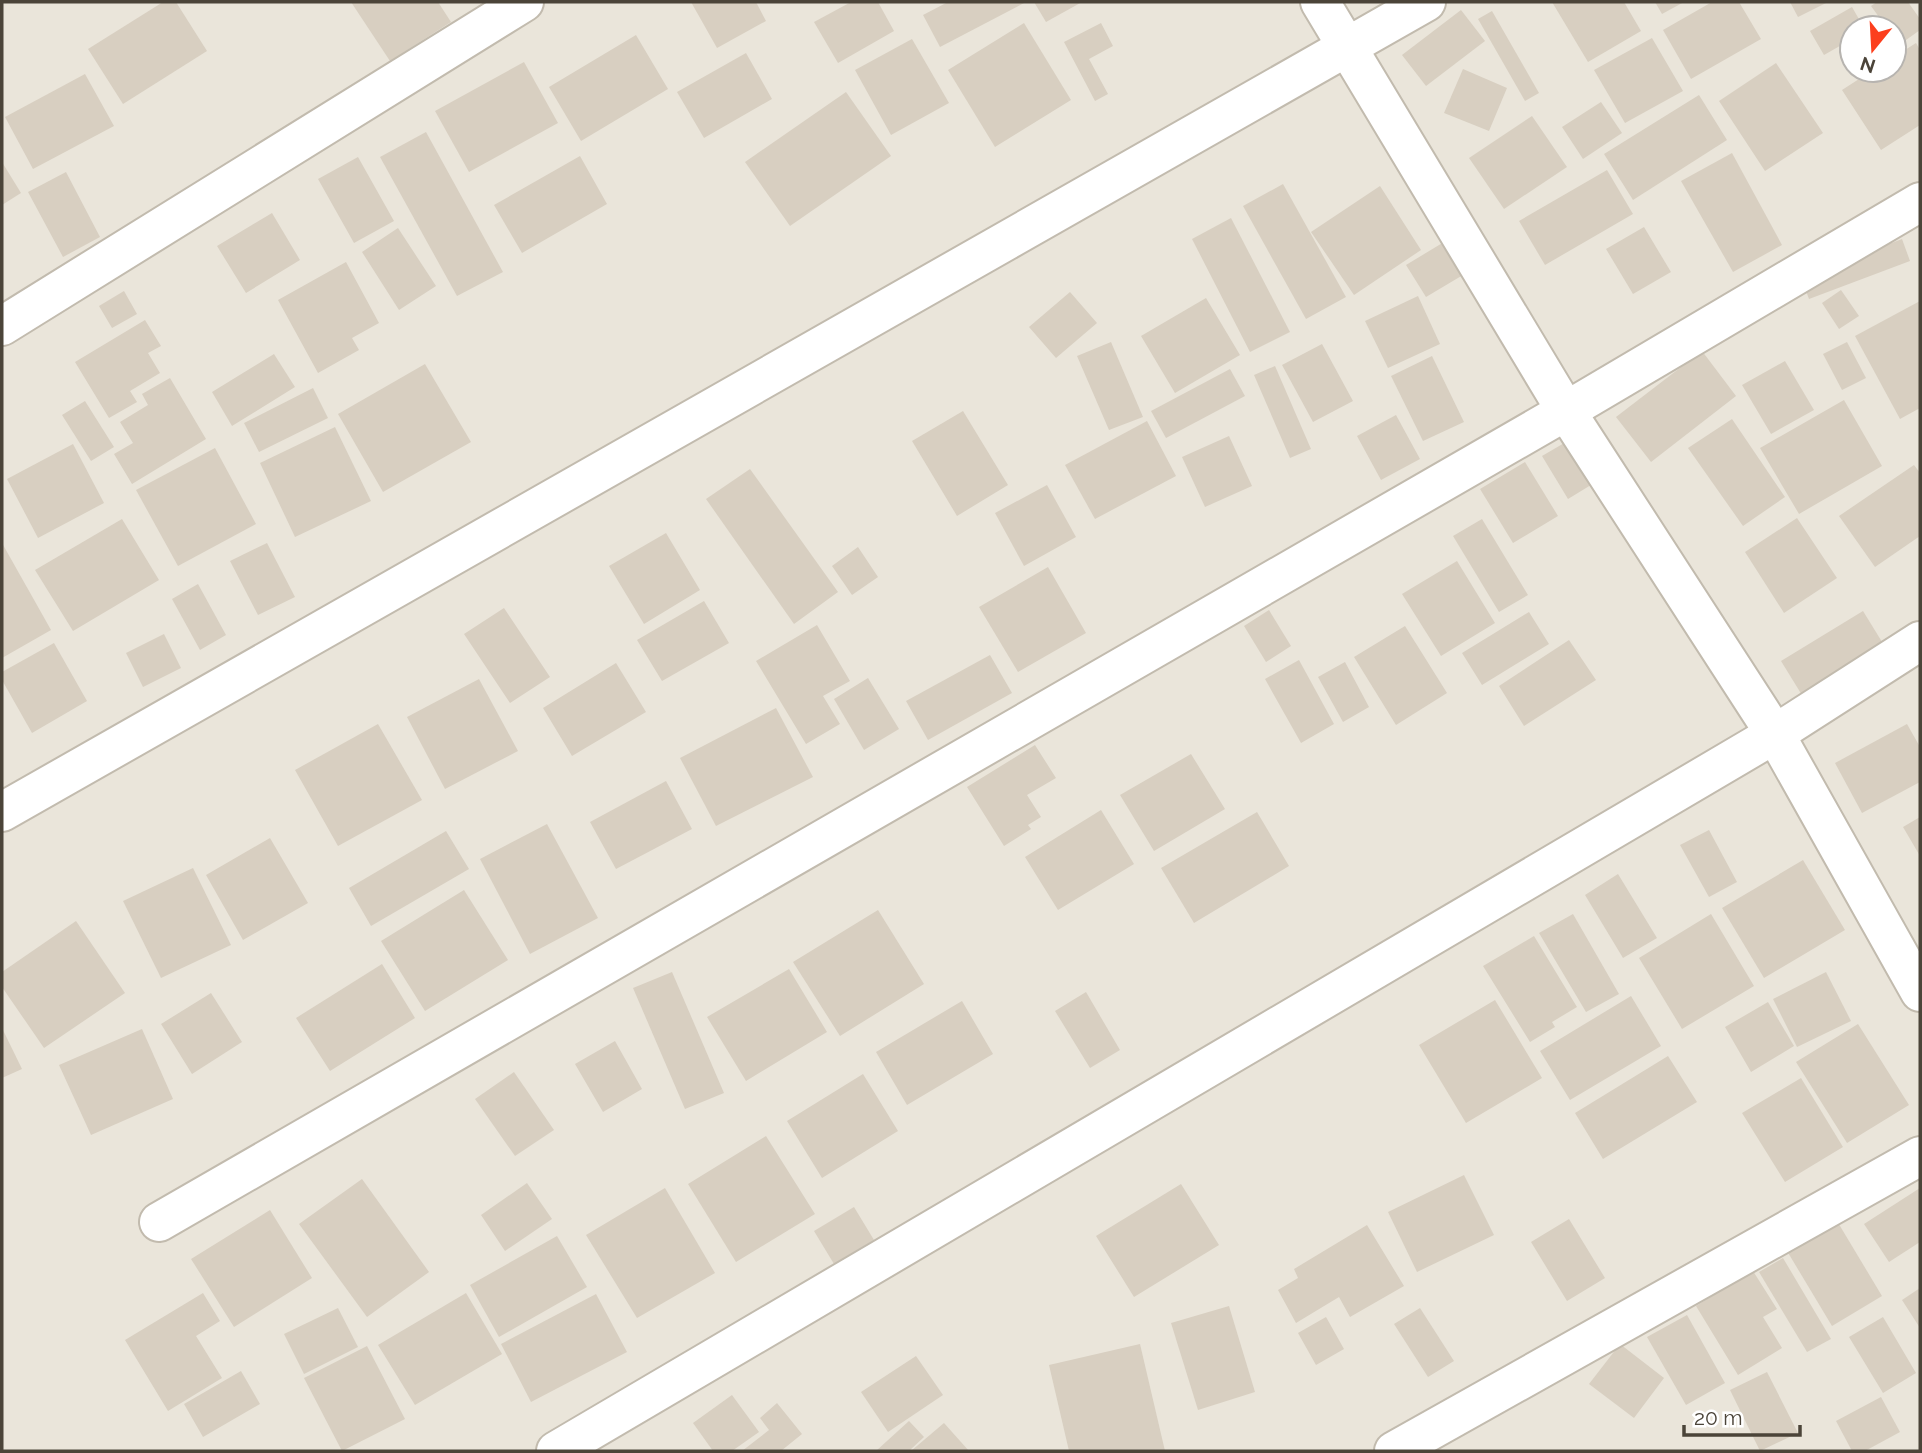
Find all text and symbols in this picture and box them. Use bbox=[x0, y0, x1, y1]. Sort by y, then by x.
north arrow bbox=[1838, 14, 1908, 84]
text: N bbox=[1857, 52, 1878, 78]
scale bar bbox=[1684, 1394, 1800, 1438]
text: 20 m bbox=[1694, 1405, 1742, 1430]

